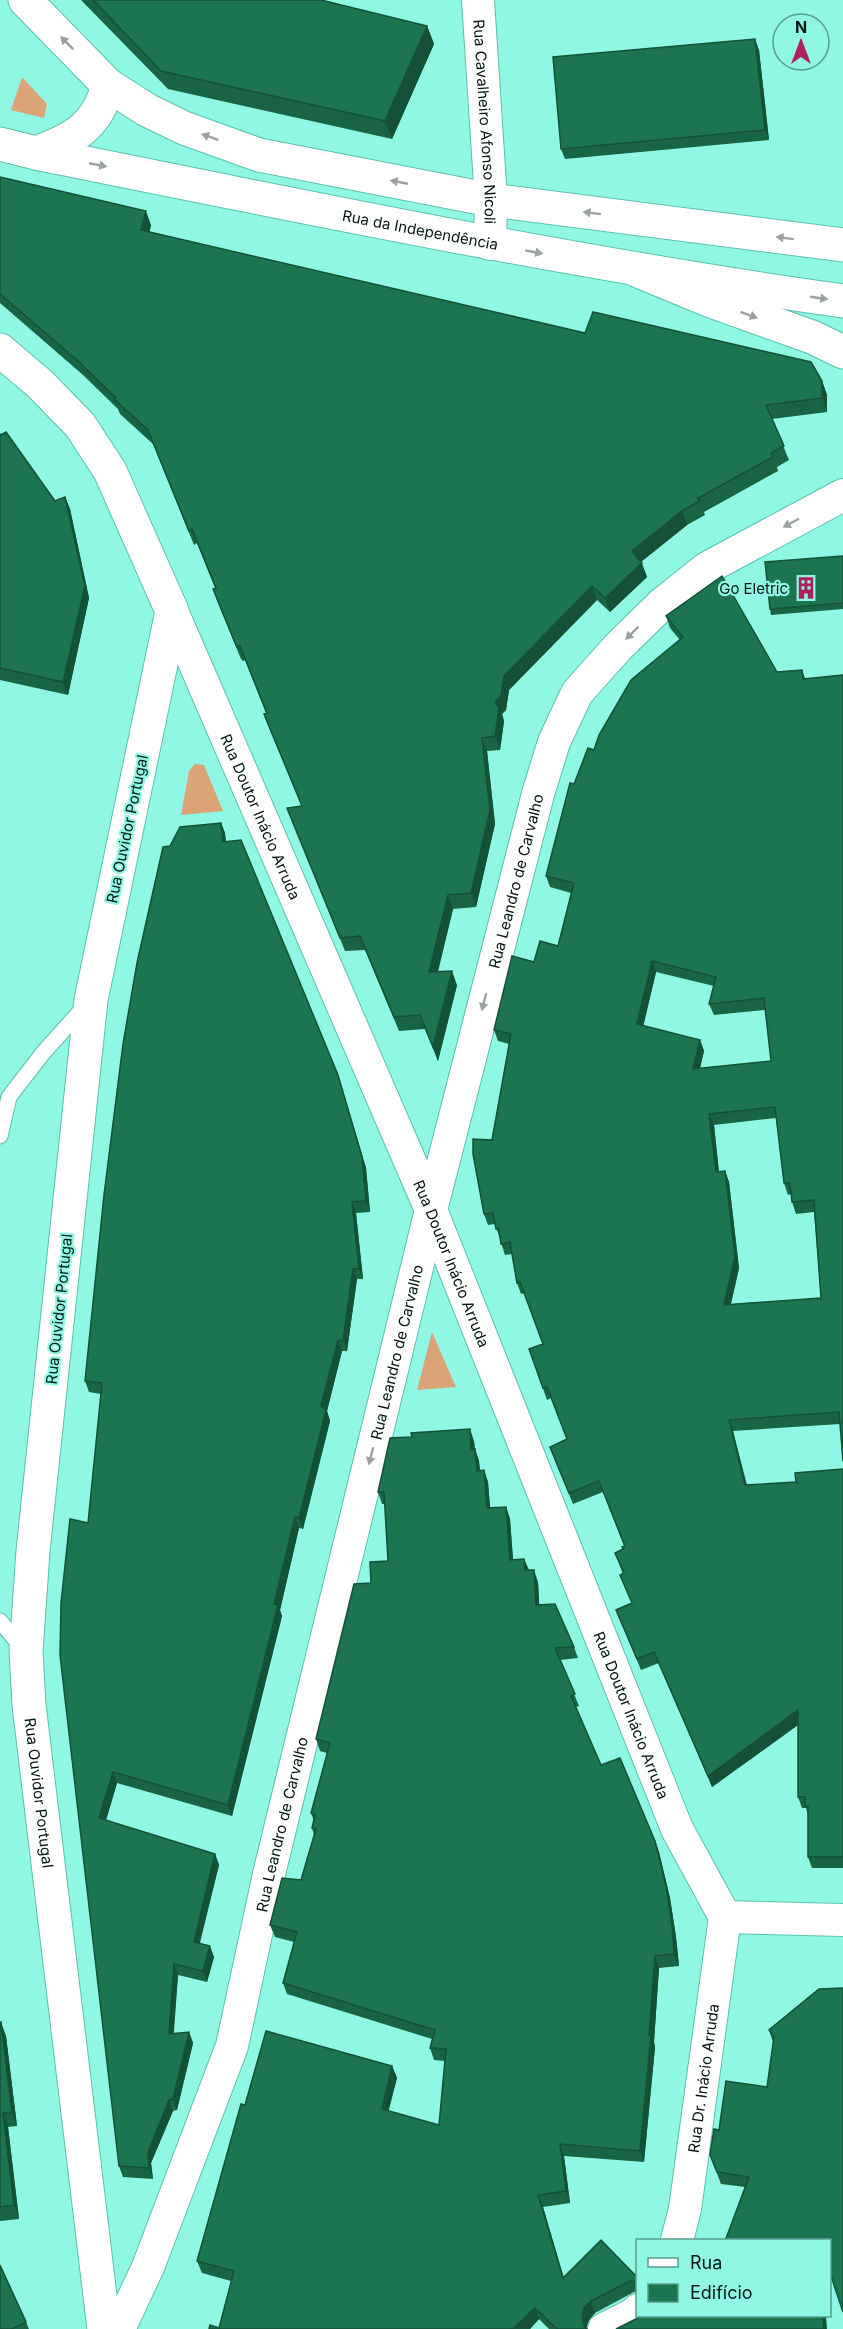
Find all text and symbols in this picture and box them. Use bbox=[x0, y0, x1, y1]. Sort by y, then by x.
north arrow bbox=[771, 12, 831, 72]
text: N bbox=[795, 17, 807, 37]
street label: Rua Cavalheiro Afonso Nicoli bbox=[470, 19, 501, 224]
one-way arrow bbox=[60, 36, 74, 50]
one-way arrow bbox=[201, 132, 219, 142]
one-way arrow bbox=[89, 161, 108, 170]
one-way arrow bbox=[389, 177, 408, 186]
street label: Rua da Independência bbox=[341, 205, 500, 254]
one-way arrow bbox=[582, 208, 601, 218]
one-way arrow bbox=[775, 233, 794, 242]
one-way arrow bbox=[525, 247, 544, 256]
one-way arrow bbox=[809, 293, 828, 302]
one-way arrow bbox=[740, 310, 758, 320]
one-way arrow bbox=[783, 518, 800, 528]
building icon: Go Eletric bbox=[793, 575, 819, 601]
place label: Go Eletric bbox=[719, 579, 788, 598]
one-way arrow bbox=[625, 626, 640, 640]
street label: Rua Doutor Inácio Arruda bbox=[217, 731, 305, 902]
street label: Rua Ouvidor Portugal bbox=[102, 753, 152, 905]
street label: Rua Leandro de Carvalho bbox=[484, 792, 547, 970]
one-way arrow bbox=[479, 993, 489, 1011]
street label: Rua Doutor Inácio Arruda bbox=[410, 1177, 494, 1350]
street label: Rua Ouvidor Portugal bbox=[42, 1233, 76, 1385]
street label: Rua Leandro de Carvalho bbox=[366, 1263, 427, 1442]
one-way arrow bbox=[365, 1447, 375, 1465]
street label: Rua Doutor Inácio Arruda bbox=[590, 1628, 674, 1802]
street label: Rua Ouvidor Portugal bbox=[21, 1717, 58, 1869]
street label: Rua Leandro de Carvalho bbox=[252, 1735, 312, 1914]
street label: Rua Dr. Inácio Arruda bbox=[683, 2002, 723, 2154]
legend bbox=[636, 2239, 831, 2317]
text: Rua bbox=[690, 2252, 722, 2273]
text: Edifício bbox=[690, 2282, 753, 2303]

